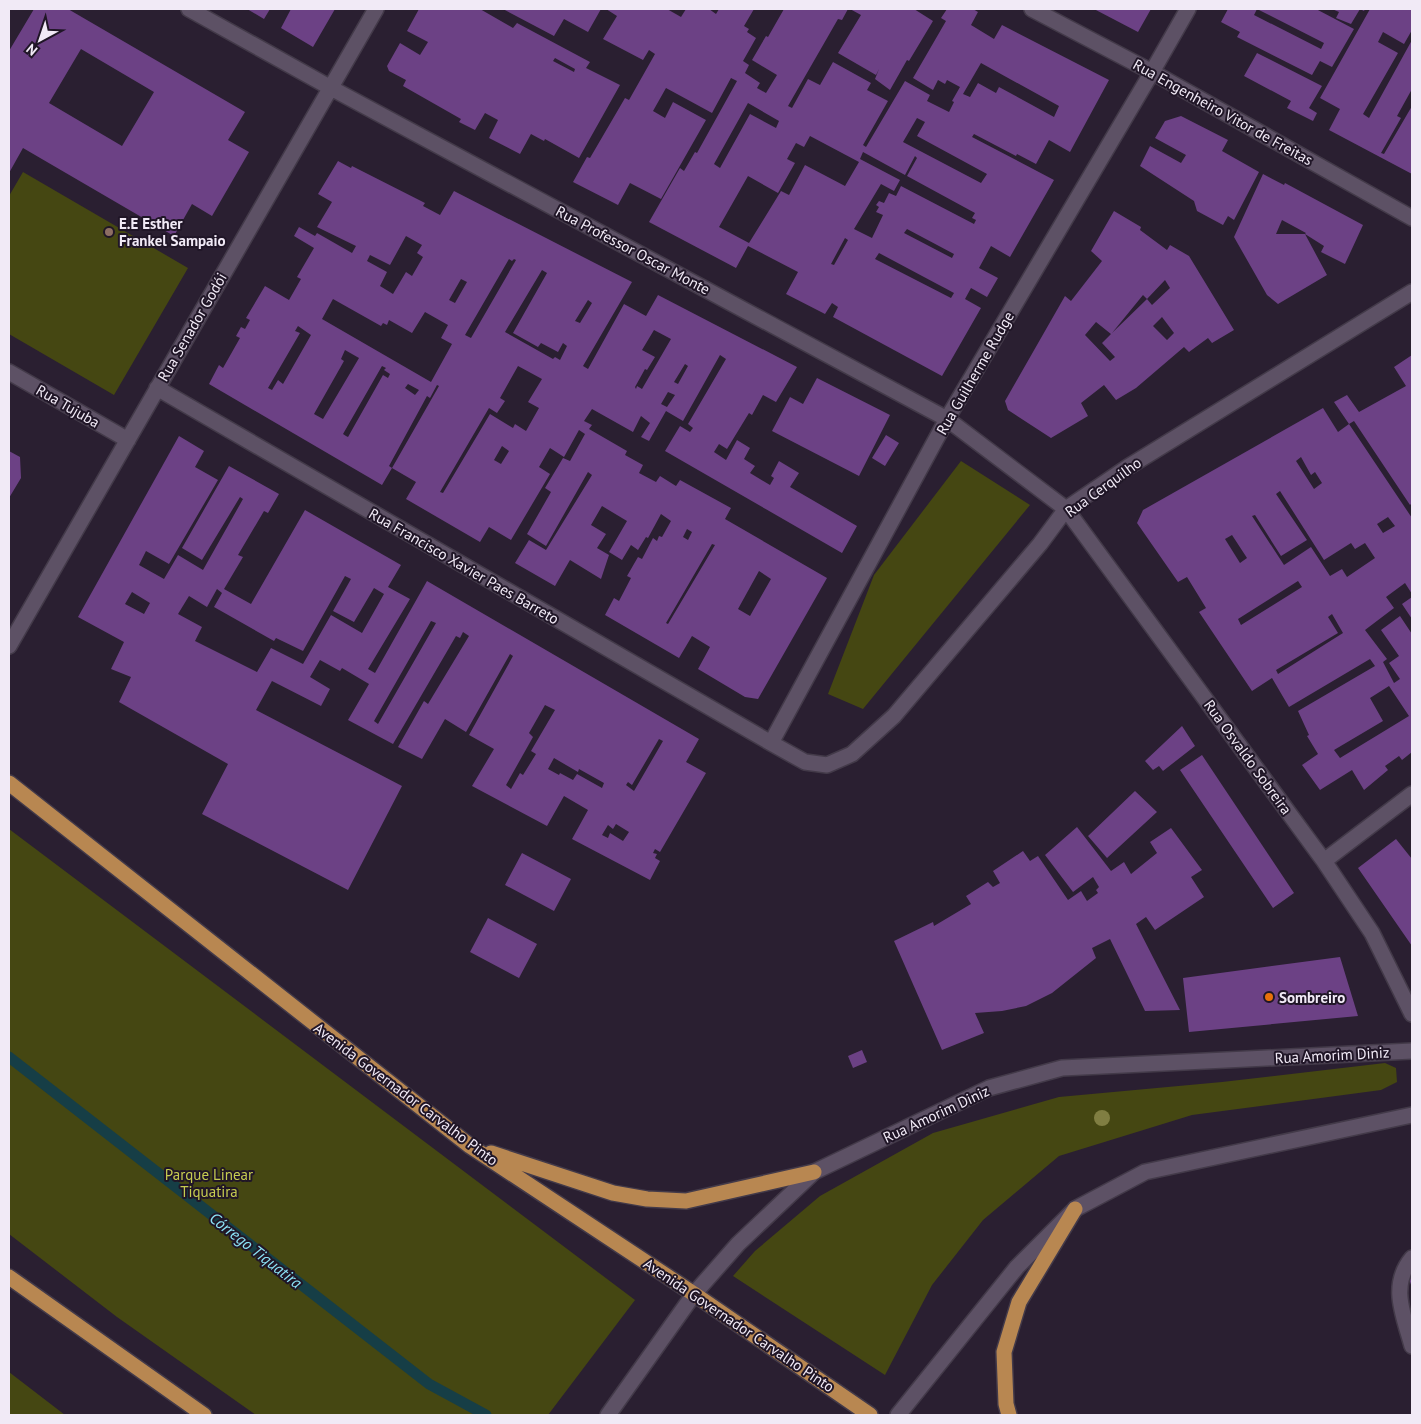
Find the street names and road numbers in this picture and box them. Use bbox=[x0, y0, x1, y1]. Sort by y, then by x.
street label: Rua Engenheiro Vitor de Freitas bbox=[1130, 55, 1316, 169]
street label: Rua Professor Oscar Monte bbox=[553, 201, 713, 299]
street label: Rua Senador Godói bbox=[153, 269, 231, 385]
street label: Rua Guilherme Rudge bbox=[932, 308, 1018, 438]
street label: Rua Tujuba bbox=[33, 380, 103, 432]
street label: Rua Cerquilho bbox=[1061, 453, 1145, 521]
street label: Rua Francisco Xavier Paes Barreto bbox=[366, 504, 562, 628]
street label: Rua Osvaldo Sobreira bbox=[1200, 696, 1296, 818]
street label: Avenida Governador Carvalho Pinto bbox=[310, 1018, 502, 1170]
street label: Rua Amorim Diniz bbox=[1274, 1043, 1390, 1067]
street label: Rua Amorim Diniz bbox=[880, 1081, 992, 1147]
street label: Avenida Governador Carvalho Pinto bbox=[640, 1254, 838, 1396]

